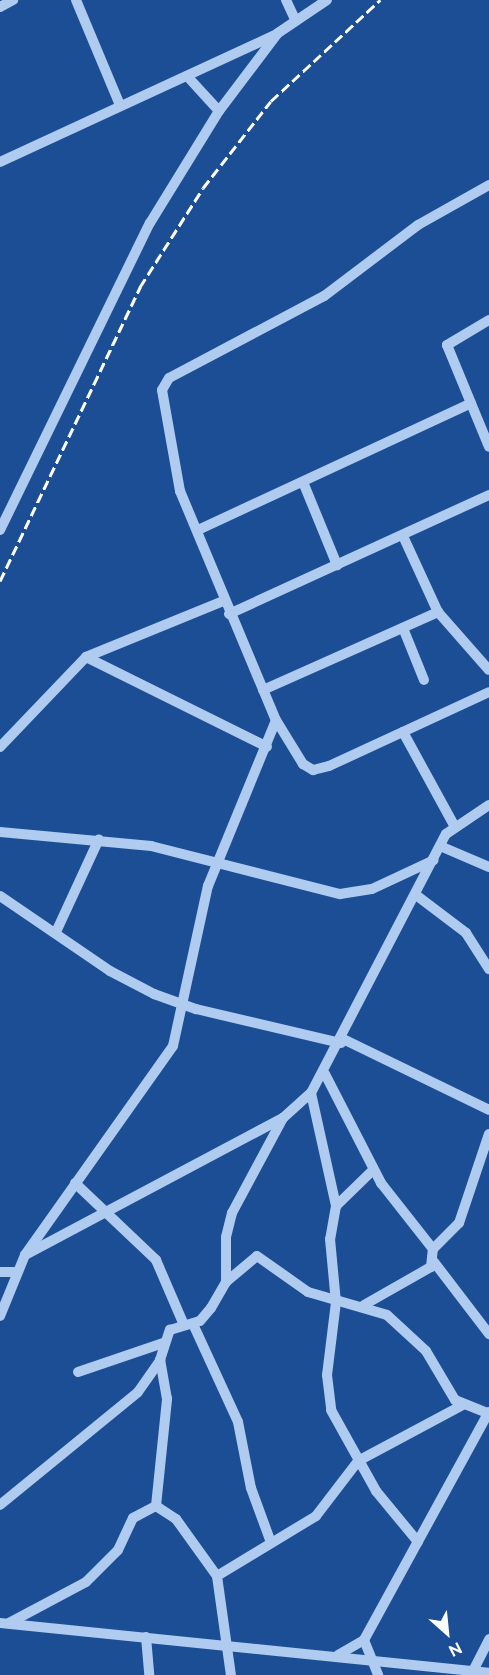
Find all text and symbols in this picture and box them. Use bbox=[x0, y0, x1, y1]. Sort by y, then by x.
north arrow bbox=[417, 1603, 477, 1663]
text: N bbox=[446, 1638, 465, 1661]

